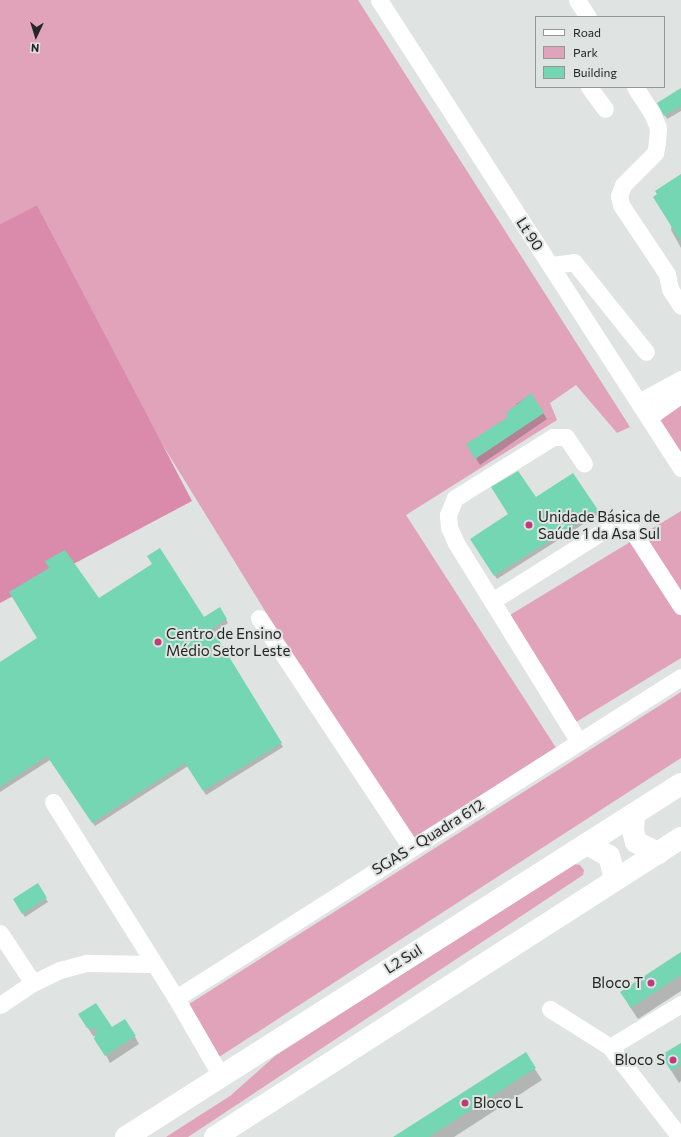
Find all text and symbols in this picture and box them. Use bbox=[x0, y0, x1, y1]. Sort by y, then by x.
north arrow bbox=[16, 16, 56, 56]
legend bbox=[535, 16, 665, 88]
text: Road bbox=[573, 25, 601, 39]
text: N bbox=[31, 42, 40, 55]
text: Park bbox=[573, 45, 598, 59]
text: Building bbox=[573, 65, 617, 79]
street label: Lt 90 bbox=[513, 214, 547, 254]
place label: Unidade Básica de Saúde 1 da Asa Sul bbox=[538, 507, 660, 542]
marker: Unidade Básica de Saúde 1 da Asa Sul bbox=[523, 519, 535, 531]
place label: Centro de Ensino Médio Setor Leste bbox=[166, 624, 290, 659]
marker: Centro de Ensino Médio Setor Leste bbox=[153, 637, 163, 647]
street label: SGAS - Quadra 612 bbox=[369, 795, 487, 879]
street label: L2 Sul bbox=[381, 941, 425, 977]
place label: Bloco T bbox=[592, 974, 643, 992]
marker: Bloco T bbox=[646, 978, 656, 988]
place label: Bloco S bbox=[614, 1051, 665, 1069]
marker: Bloco S bbox=[668, 1055, 678, 1065]
place label: Bloco L bbox=[473, 1094, 523, 1112]
marker: Bloco L bbox=[460, 1098, 470, 1108]

